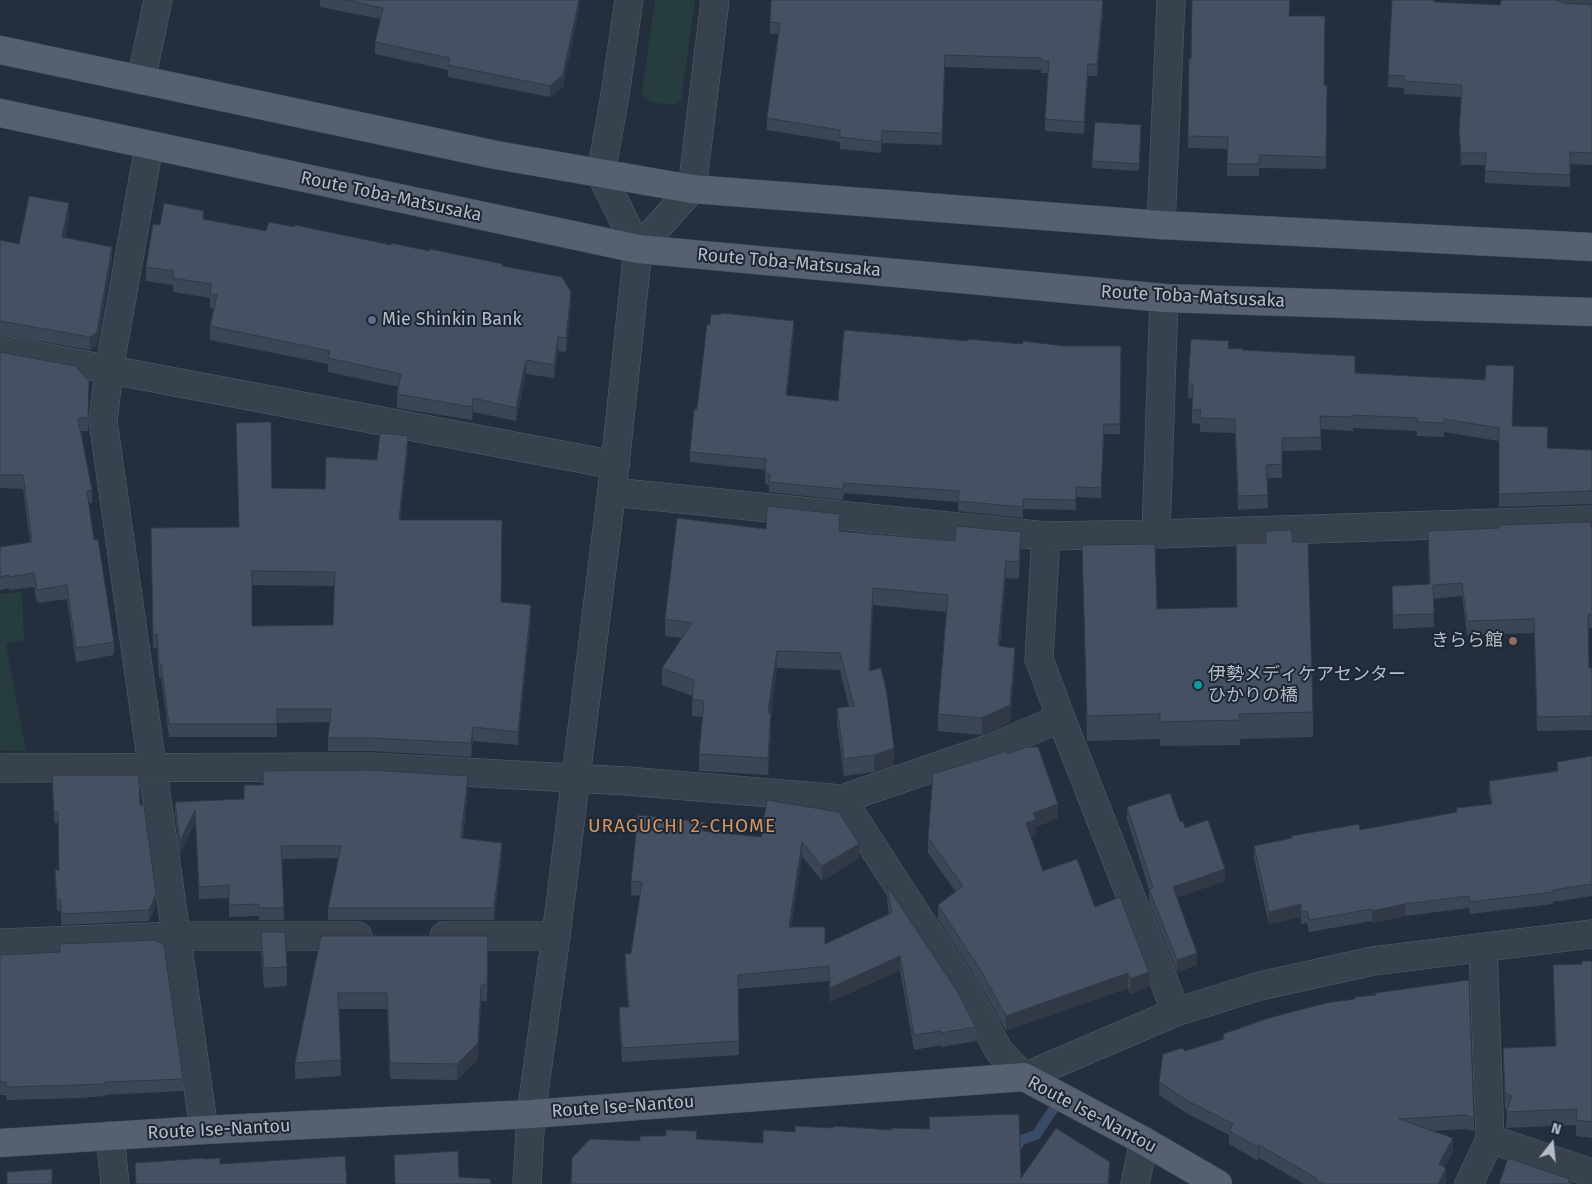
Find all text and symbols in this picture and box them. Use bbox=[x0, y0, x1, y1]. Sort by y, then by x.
street label: Route Toba-Matsusaka bbox=[298, 167, 484, 227]
street label: Route Toba-Matsusaka bbox=[696, 244, 882, 282]
street label: Route Toba-Matsusaka bbox=[1100, 281, 1286, 313]
place label: Mie Shinkin Bank bbox=[382, 309, 522, 331]
marker: Mie Shinkin Bank bbox=[366, 314, 378, 326]
place label: きらら館 bbox=[1431, 630, 1503, 652]
marker: きらら館 bbox=[1507, 635, 1519, 647]
place label: 伊勢メディケアセンター ひかりの橋 bbox=[1208, 664, 1406, 706]
marker: 伊勢メディケアセンター ひかりの橋 bbox=[1192, 679, 1204, 691]
district label: URAGUCHI 2-CHOME bbox=[586, 816, 778, 838]
street label: Route Ise-Nantou bbox=[1024, 1072, 1160, 1158]
street label: Route Ise-Nantou bbox=[551, 1091, 695, 1123]
street label: Route Ise-Nantou bbox=[147, 1115, 291, 1145]
north arrow bbox=[1527, 1119, 1577, 1169]
text: N bbox=[1549, 1120, 1563, 1139]

